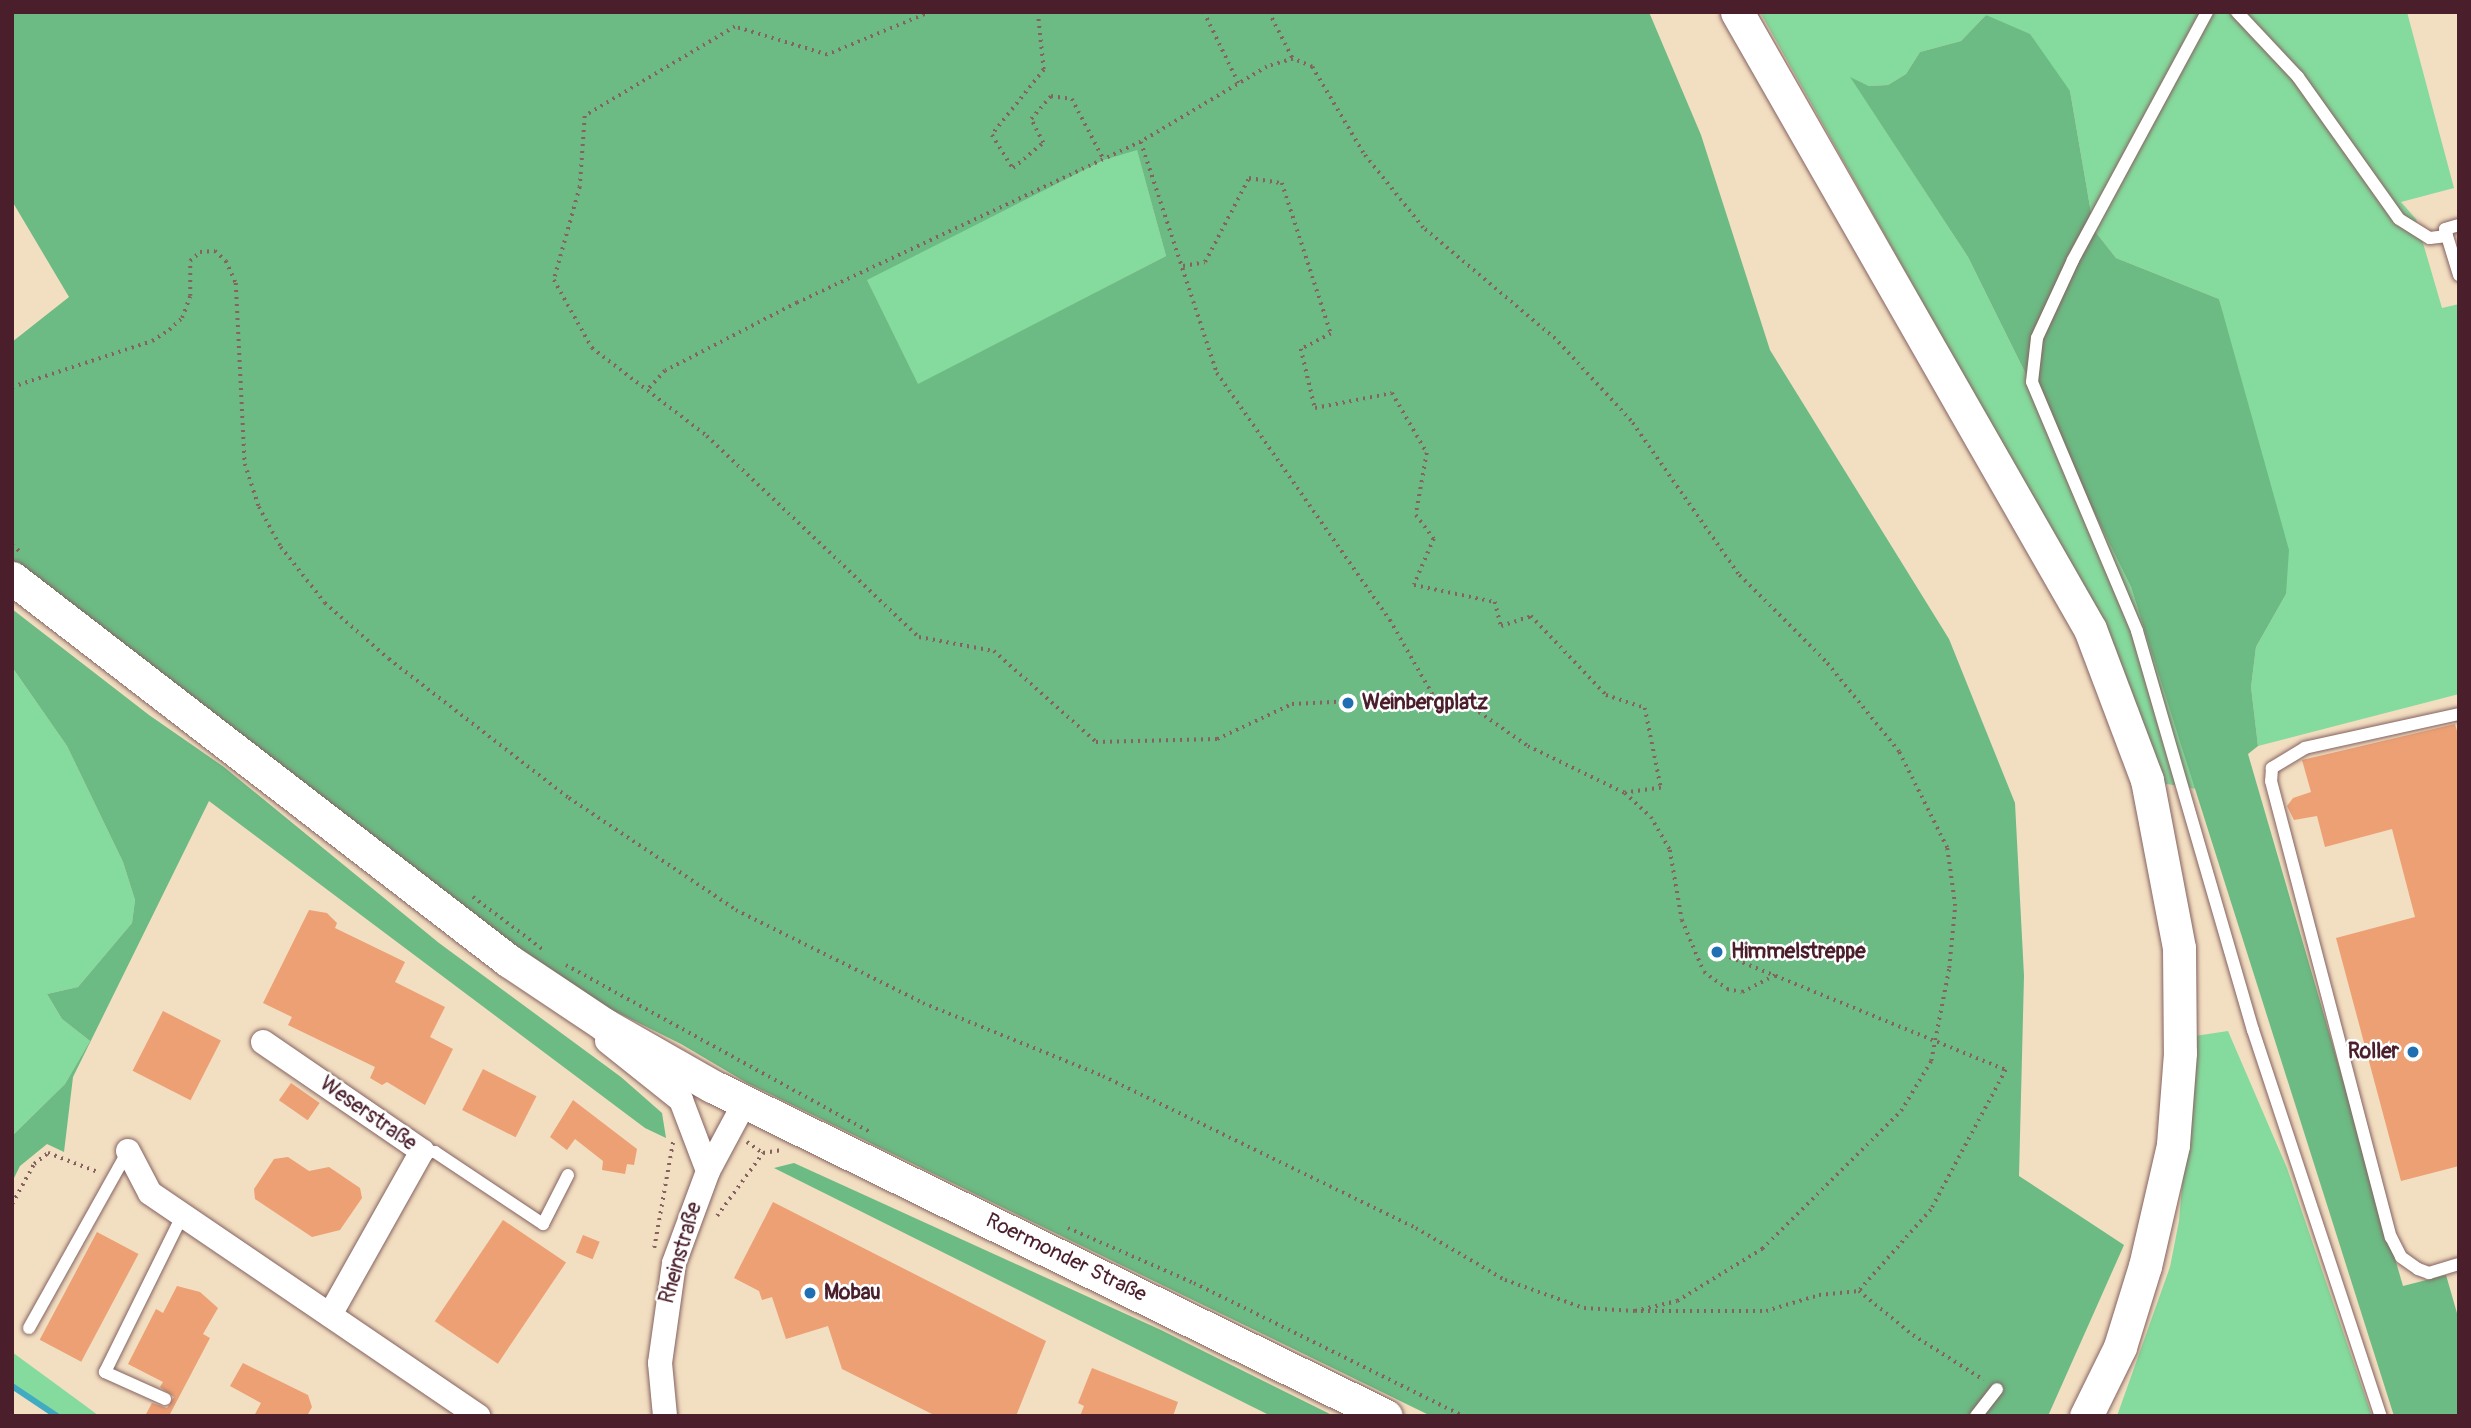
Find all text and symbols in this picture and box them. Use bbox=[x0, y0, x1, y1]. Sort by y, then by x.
place label: Weinbergplatz bbox=[1362, 690, 1488, 716]
marker: Weinbergplatz bbox=[1340, 695, 1356, 711]
place label: Himmelstreppe bbox=[1731, 939, 1866, 965]
marker: Himmelstreppe bbox=[1709, 944, 1725, 960]
place label: Roller bbox=[2348, 1039, 2399, 1065]
marker: Roller bbox=[2405, 1044, 2421, 1060]
street label: Weserstraße bbox=[315, 1071, 421, 1157]
street label: Rheinstraße bbox=[655, 1199, 707, 1307]
street label: Roermonder Straße bbox=[982, 1208, 1150, 1308]
place label: Mobau bbox=[824, 1280, 881, 1306]
marker: Mobau bbox=[802, 1285, 818, 1301]

